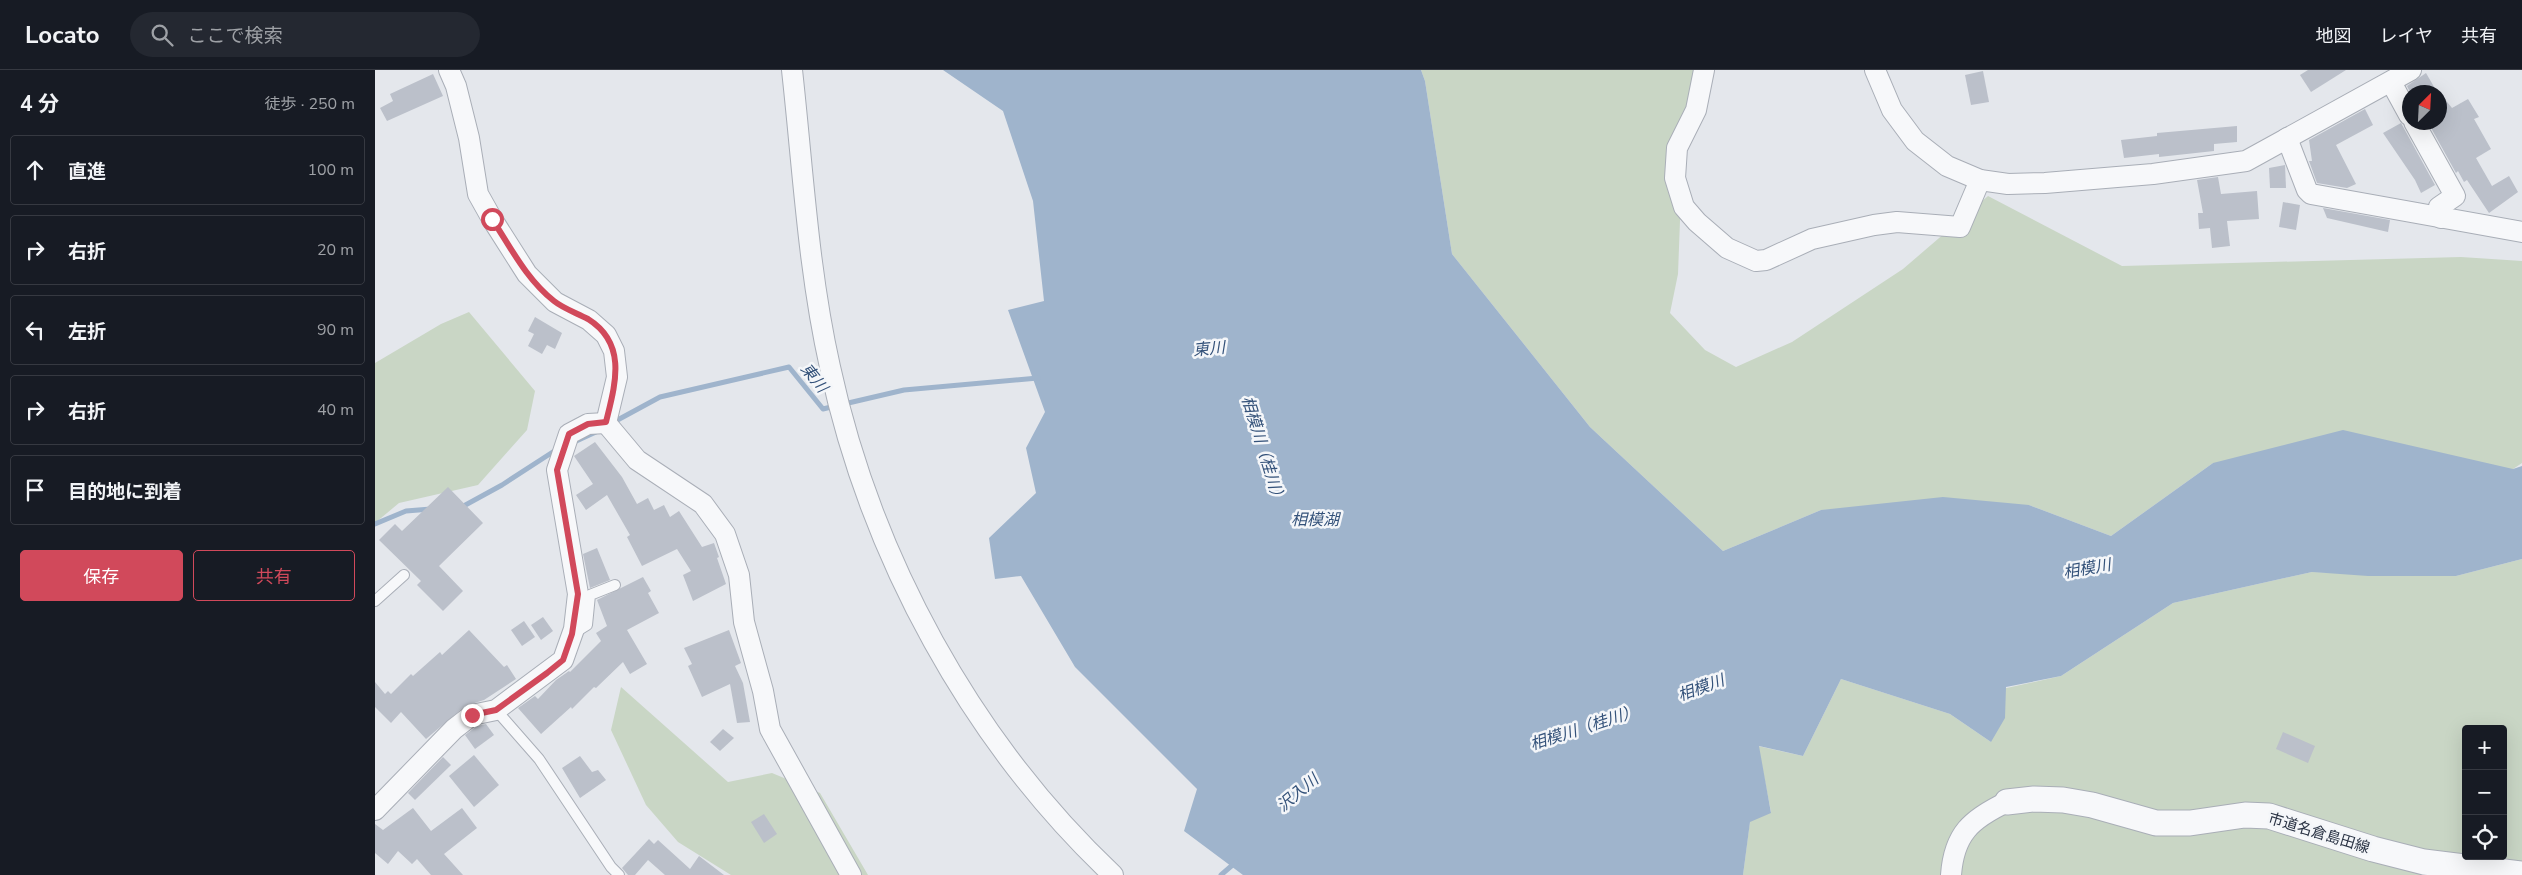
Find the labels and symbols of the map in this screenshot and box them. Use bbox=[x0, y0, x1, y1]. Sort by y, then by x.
north arrow bbox=[2402, 85, 2447, 130]
route start bbox=[481, 208, 504, 231]
water label: 東川 bbox=[1192, 336, 1228, 361]
water label: 東川 bbox=[795, 359, 834, 399]
water label: 相模川（桂川） bbox=[1236, 393, 1290, 507]
water label: 相模湖 bbox=[1291, 509, 1342, 531]
water label: 相模川 bbox=[2061, 554, 2115, 584]
water label: 相模川 bbox=[1675, 669, 1729, 707]
water label: 相模川（桂川） bbox=[1527, 700, 1641, 756]
route end bbox=[461, 704, 484, 727]
water label: 沢入川 bbox=[1273, 768, 1325, 817]
street label: 市道名倉島田線 bbox=[2266, 808, 2372, 858]

